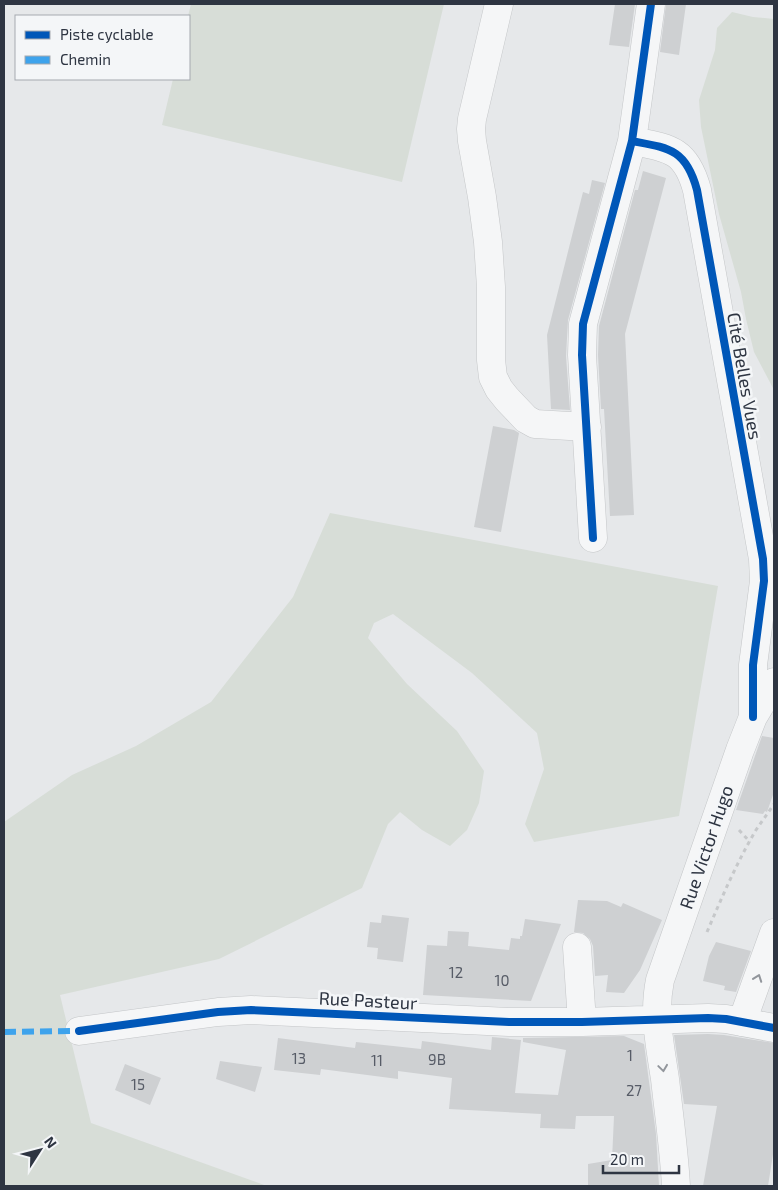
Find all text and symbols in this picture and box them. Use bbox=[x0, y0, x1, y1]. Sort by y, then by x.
legend bbox=[15, 15, 190, 80]
text: Piste cyclable bbox=[60, 25, 154, 43]
text: Chemin bbox=[60, 50, 111, 68]
street label: Cité Belles Vues bbox=[723, 311, 767, 441]
street label: Rue Victor Hugo bbox=[675, 782, 737, 912]
house number: 12 bbox=[449, 963, 463, 981]
house number: 10 bbox=[494, 971, 510, 989]
one-way arrow bbox=[752, 974, 762, 982]
street label: Rue Pasteur bbox=[318, 986, 418, 1014]
house number: 1 bbox=[627, 1046, 633, 1064]
house number: 13 bbox=[292, 1049, 306, 1067]
house number: 9B bbox=[428, 1050, 446, 1068]
house number: 11 bbox=[371, 1051, 383, 1069]
one-way arrow bbox=[657, 1064, 668, 1072]
house number: 15 bbox=[131, 1075, 145, 1093]
house number: 27 bbox=[626, 1081, 642, 1099]
north arrow bbox=[15, 1125, 65, 1175]
text: N bbox=[41, 1133, 61, 1151]
scale bar bbox=[603, 1142, 679, 1174]
text: 20 m bbox=[610, 1150, 644, 1168]

